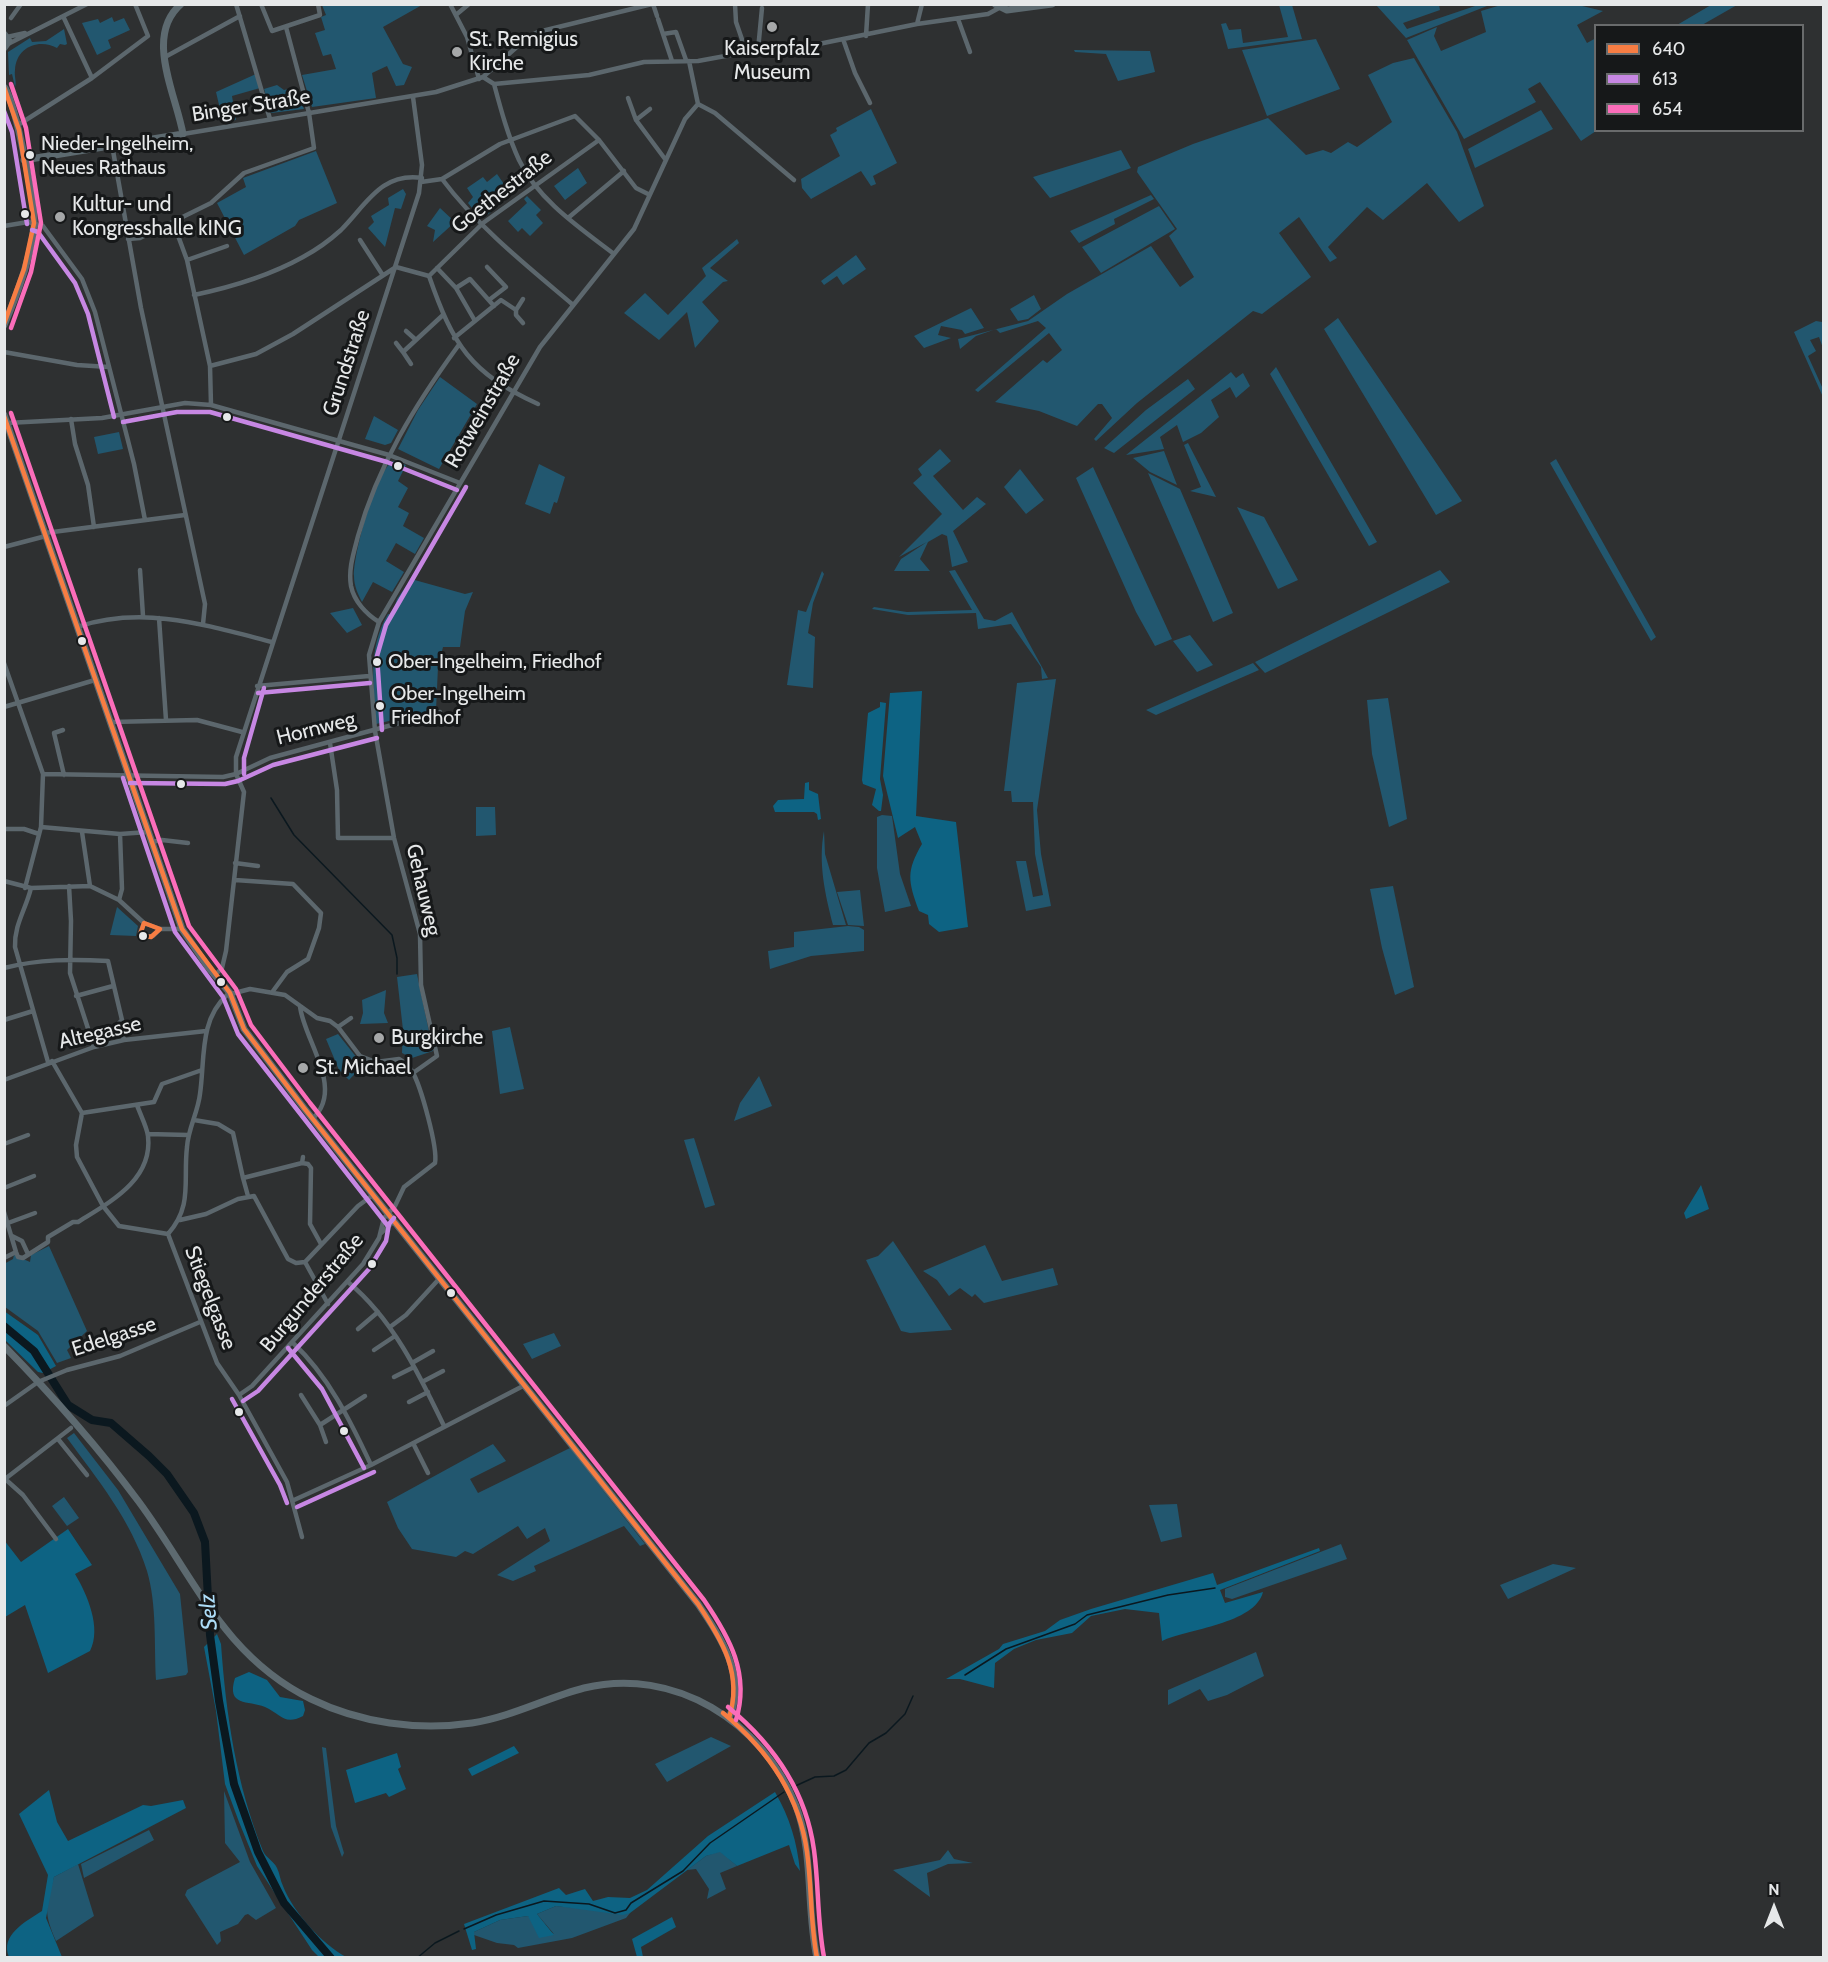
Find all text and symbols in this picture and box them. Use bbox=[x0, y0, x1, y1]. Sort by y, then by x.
marker: Kaiserpfalz Museum bbox=[765, 20, 779, 34]
legend bbox=[1594, 24, 1804, 132]
place label: St. Remigius Kirche bbox=[469, 27, 578, 77]
place label: Kaiserpfalz Museum bbox=[724, 36, 820, 86]
text: 640 bbox=[1652, 38, 1685, 60]
marker: St. Remigius Kirche bbox=[450, 45, 464, 59]
text: 613 bbox=[1652, 68, 1678, 90]
street label: Binger Straße bbox=[190, 84, 312, 128]
text: 654 bbox=[1652, 98, 1682, 120]
place label: Nieder-Ingelheim, Neues Rathaus bbox=[41, 132, 193, 179]
street label: Goethestraße bbox=[447, 145, 557, 239]
marker: Nieder-Ingelheim, Neues Rathaus bbox=[24, 149, 36, 161]
place label: Kultur- und Kongresshalle kING bbox=[72, 192, 242, 242]
unlabelled marker bbox=[19, 208, 31, 220]
marker: Kultur- und Kongresshalle kING bbox=[53, 210, 67, 224]
street label: Grundstraße bbox=[318, 307, 376, 419]
street label: Rotweinstraße bbox=[440, 349, 526, 473]
unlabelled marker bbox=[221, 411, 233, 423]
unlabelled marker bbox=[392, 460, 404, 472]
unlabelled marker bbox=[76, 635, 88, 647]
place label: Ober-Ingelheim, Friedhof bbox=[388, 650, 601, 674]
marker: Ober-Ingelheim, Friedhof bbox=[371, 656, 383, 668]
place label: Ober-Ingelheim Friedhof bbox=[391, 682, 526, 729]
marker: Ober-Ingelheim Friedhof bbox=[374, 700, 386, 712]
street label: Hornweg bbox=[274, 707, 358, 751]
unlabelled marker bbox=[175, 778, 187, 790]
street label: Gehauweg bbox=[400, 842, 446, 938]
unlabelled marker bbox=[137, 930, 149, 942]
unlabelled marker bbox=[215, 976, 227, 988]
street label: Altegasse bbox=[56, 1011, 144, 1055]
place label: Burgkirche bbox=[391, 1025, 483, 1051]
marker: Burgkirche bbox=[372, 1031, 386, 1045]
place label: St. Michael bbox=[315, 1055, 411, 1081]
marker: St. Michael bbox=[296, 1061, 310, 1075]
street label: Burgunderstraße bbox=[255, 1228, 369, 1358]
street label: Stiegelgasse bbox=[179, 1243, 241, 1353]
unlabelled marker bbox=[366, 1258, 378, 1270]
unlabelled marker bbox=[445, 1287, 457, 1299]
street label: Edelgasse bbox=[69, 1312, 159, 1362]
unlabelled marker bbox=[233, 1406, 245, 1418]
unlabelled marker bbox=[338, 1425, 350, 1437]
water label: Selz bbox=[195, 1593, 223, 1631]
north arrow bbox=[1744, 1878, 1804, 1938]
text: N bbox=[1768, 1880, 1780, 1899]

